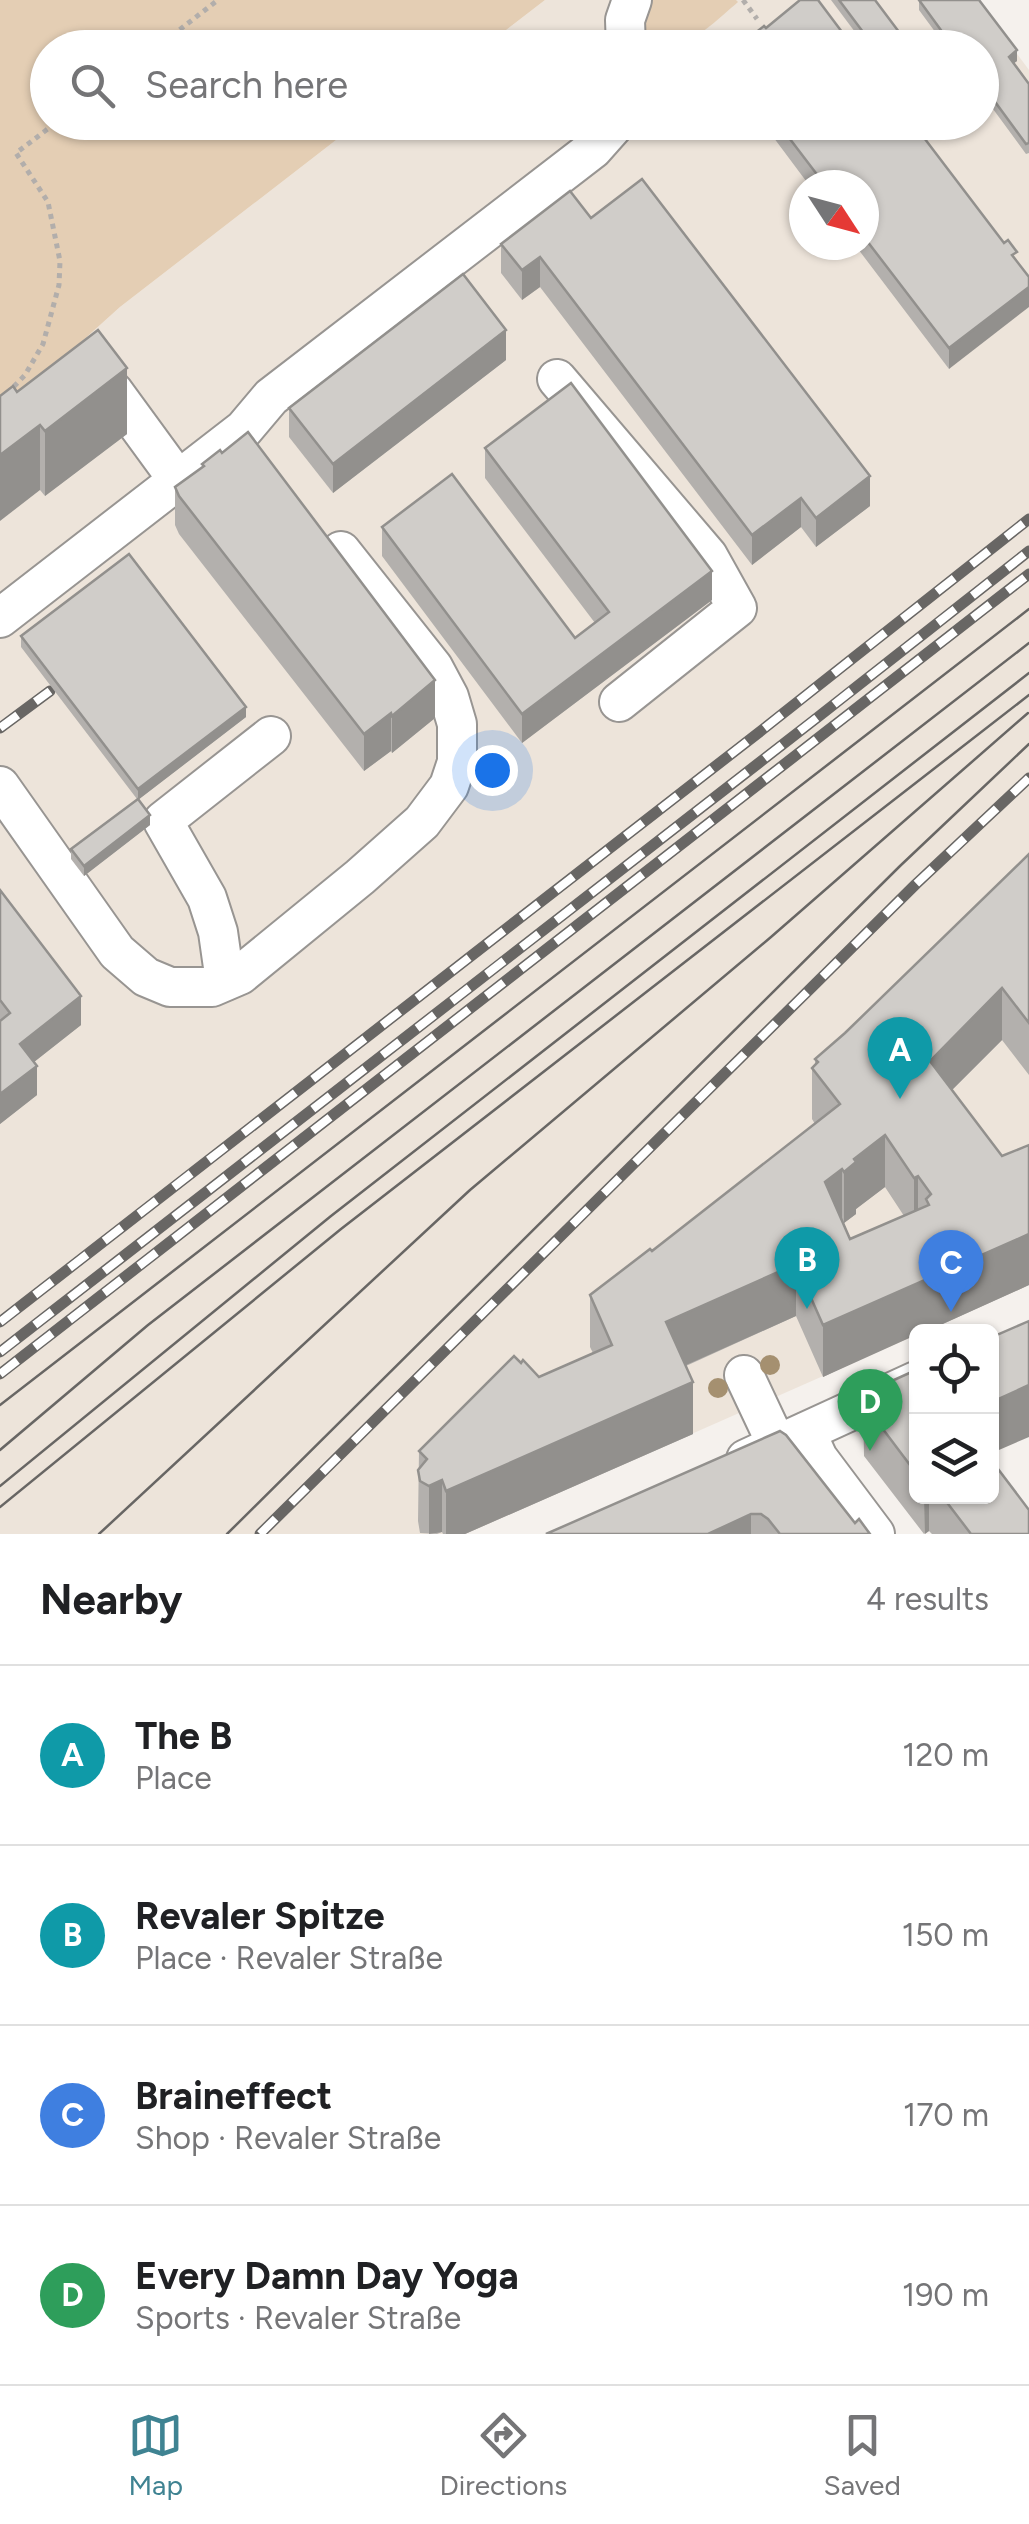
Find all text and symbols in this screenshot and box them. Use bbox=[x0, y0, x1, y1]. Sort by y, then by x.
search box bbox=[30, 30, 999, 140]
icon: search bbox=[65, 58, 120, 113]
text: Search here bbox=[145, 62, 348, 108]
north arrow bbox=[789, 170, 879, 260]
your location bbox=[467, 745, 518, 796]
pin: A bbox=[868, 1016, 932, 1099]
pin: B bbox=[774, 1226, 840, 1309]
pin: C bbox=[918, 1230, 984, 1312]
map controls bbox=[909, 1324, 999, 1504]
button: locate bbox=[909, 1324, 999, 1414]
pin: D bbox=[838, 1368, 902, 1451]
button: layers bbox=[909, 1414, 999, 1504]
text: Nearby bbox=[40, 1574, 182, 1625]
text: 4 results bbox=[866, 1580, 989, 1618]
text: The B bbox=[135, 1713, 232, 1759]
text: A bbox=[61, 1736, 84, 1774]
text: 120 m bbox=[902, 1736, 989, 1774]
text: Place bbox=[135, 1759, 212, 1797]
text: Revaler Spitze bbox=[135, 1893, 385, 1939]
text: B bbox=[63, 1916, 82, 1954]
text: 150 m bbox=[902, 1916, 989, 1954]
text: Place · Revaler Straße bbox=[135, 1939, 443, 1977]
text: Braineffect bbox=[135, 2073, 332, 2119]
text: C bbox=[61, 2096, 84, 2134]
text: 170 m bbox=[903, 2096, 989, 2134]
text: Shop · Revaler Straße bbox=[135, 2119, 441, 2157]
text: Every Damn Day Yoga bbox=[135, 2253, 519, 2299]
text: D bbox=[61, 2276, 84, 2314]
text: 190 m bbox=[902, 2276, 989, 2314]
text: Sports · Revaler Straße bbox=[135, 2299, 461, 2337]
tab: Map bbox=[128, 2408, 183, 2502]
tab: Directions bbox=[440, 2408, 567, 2502]
tab: Saved bbox=[824, 2408, 901, 2502]

